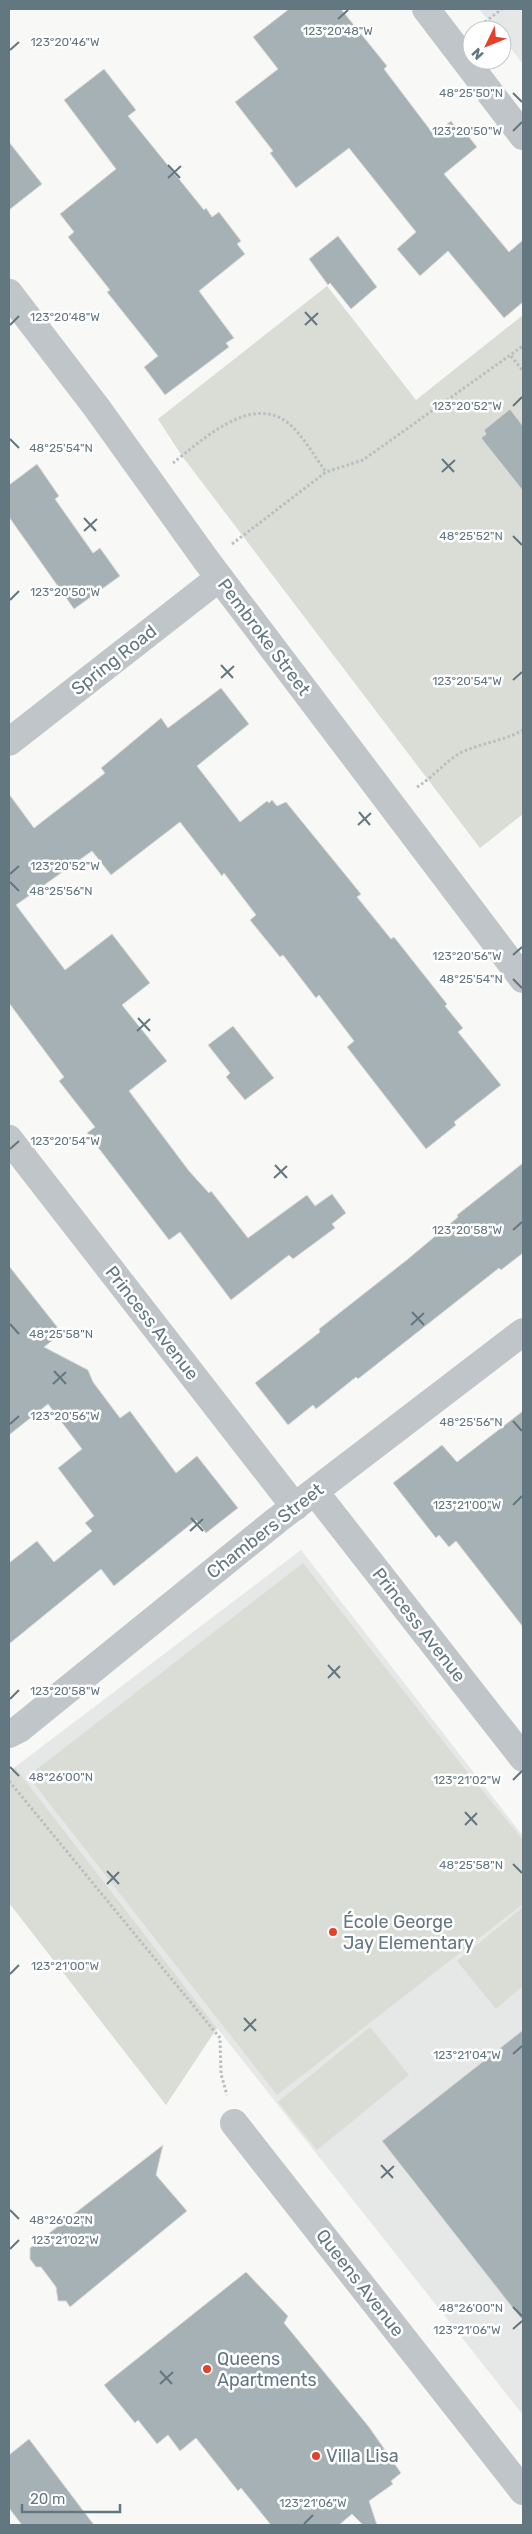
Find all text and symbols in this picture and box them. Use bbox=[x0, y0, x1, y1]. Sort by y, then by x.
north arrow bbox=[462, 20, 512, 70]
text: 123°20'48"W bbox=[303, 24, 373, 38]
text: 123°20'46"W bbox=[30, 35, 100, 49]
text: N bbox=[468, 44, 488, 63]
text: 48°25'50"N bbox=[439, 86, 503, 100]
text: 123°20'50"W bbox=[432, 124, 502, 138]
text: 123°20'48"W bbox=[30, 310, 100, 324]
text: 123°20'52"W bbox=[432, 399, 502, 413]
text: 48°25'54"N bbox=[29, 441, 93, 455]
text: 48°25'52"N bbox=[439, 529, 503, 543]
street label: Pembroke Street bbox=[213, 574, 315, 700]
text: 123°20'50"W bbox=[30, 585, 100, 599]
street label: Spring Road bbox=[67, 620, 161, 700]
text: 123°20'54"W bbox=[432, 674, 502, 688]
text: 123°20'52"W bbox=[30, 859, 100, 873]
text: 48°25'56"N bbox=[29, 884, 93, 898]
text: 123°20'56"W bbox=[432, 949, 502, 963]
text: 48°25'54"N bbox=[439, 972, 503, 986]
text: 123°20'54"W bbox=[30, 1134, 100, 1148]
text: 123°20'58"W bbox=[432, 1223, 502, 1237]
street label: Princess Avenue bbox=[101, 1261, 203, 1385]
text: 48°25'58"N bbox=[29, 1327, 93, 1341]
text: 123°20'56"W bbox=[30, 1409, 100, 1423]
text: 48°25'56"N bbox=[439, 1415, 503, 1429]
street label: Chambers Street bbox=[202, 1479, 328, 1583]
text: 123°21'00"W bbox=[433, 1498, 501, 1512]
street label: Princess Avenue bbox=[368, 1563, 470, 1687]
text: 123°20'58"W bbox=[30, 1684, 100, 1698]
text: 48°26'00"N bbox=[29, 1770, 93, 1784]
text: 123°21'02"W bbox=[433, 1773, 501, 1787]
text: 48°25'58"N bbox=[439, 1858, 503, 1872]
place label: École George Jay Elementary bbox=[343, 1911, 474, 1954]
marker: École George Jay Elementary bbox=[327, 1926, 339, 1938]
text: 123°21'00"W bbox=[31, 1959, 99, 1973]
text: 123°21'04"W bbox=[433, 2048, 501, 2062]
text: 48°26'02"N bbox=[29, 2213, 93, 2227]
street label: Queens Avenue bbox=[311, 2225, 409, 2341]
text: 123°21'02"W bbox=[31, 2233, 99, 2247]
text: 48°26'00"N bbox=[439, 2301, 503, 2315]
text: 123°21'06"W bbox=[433, 2323, 501, 2337]
place label: Queens Apartments bbox=[217, 2348, 317, 2391]
marker: Queens Apartments bbox=[201, 2363, 213, 2375]
place label: Villa Lisa bbox=[326, 2445, 399, 2467]
marker: Villa Lisa bbox=[310, 2450, 322, 2462]
scale bar bbox=[22, 2482, 120, 2514]
text: 20 m bbox=[30, 2490, 65, 2508]
text: 123°21'06"W bbox=[279, 2496, 347, 2510]

